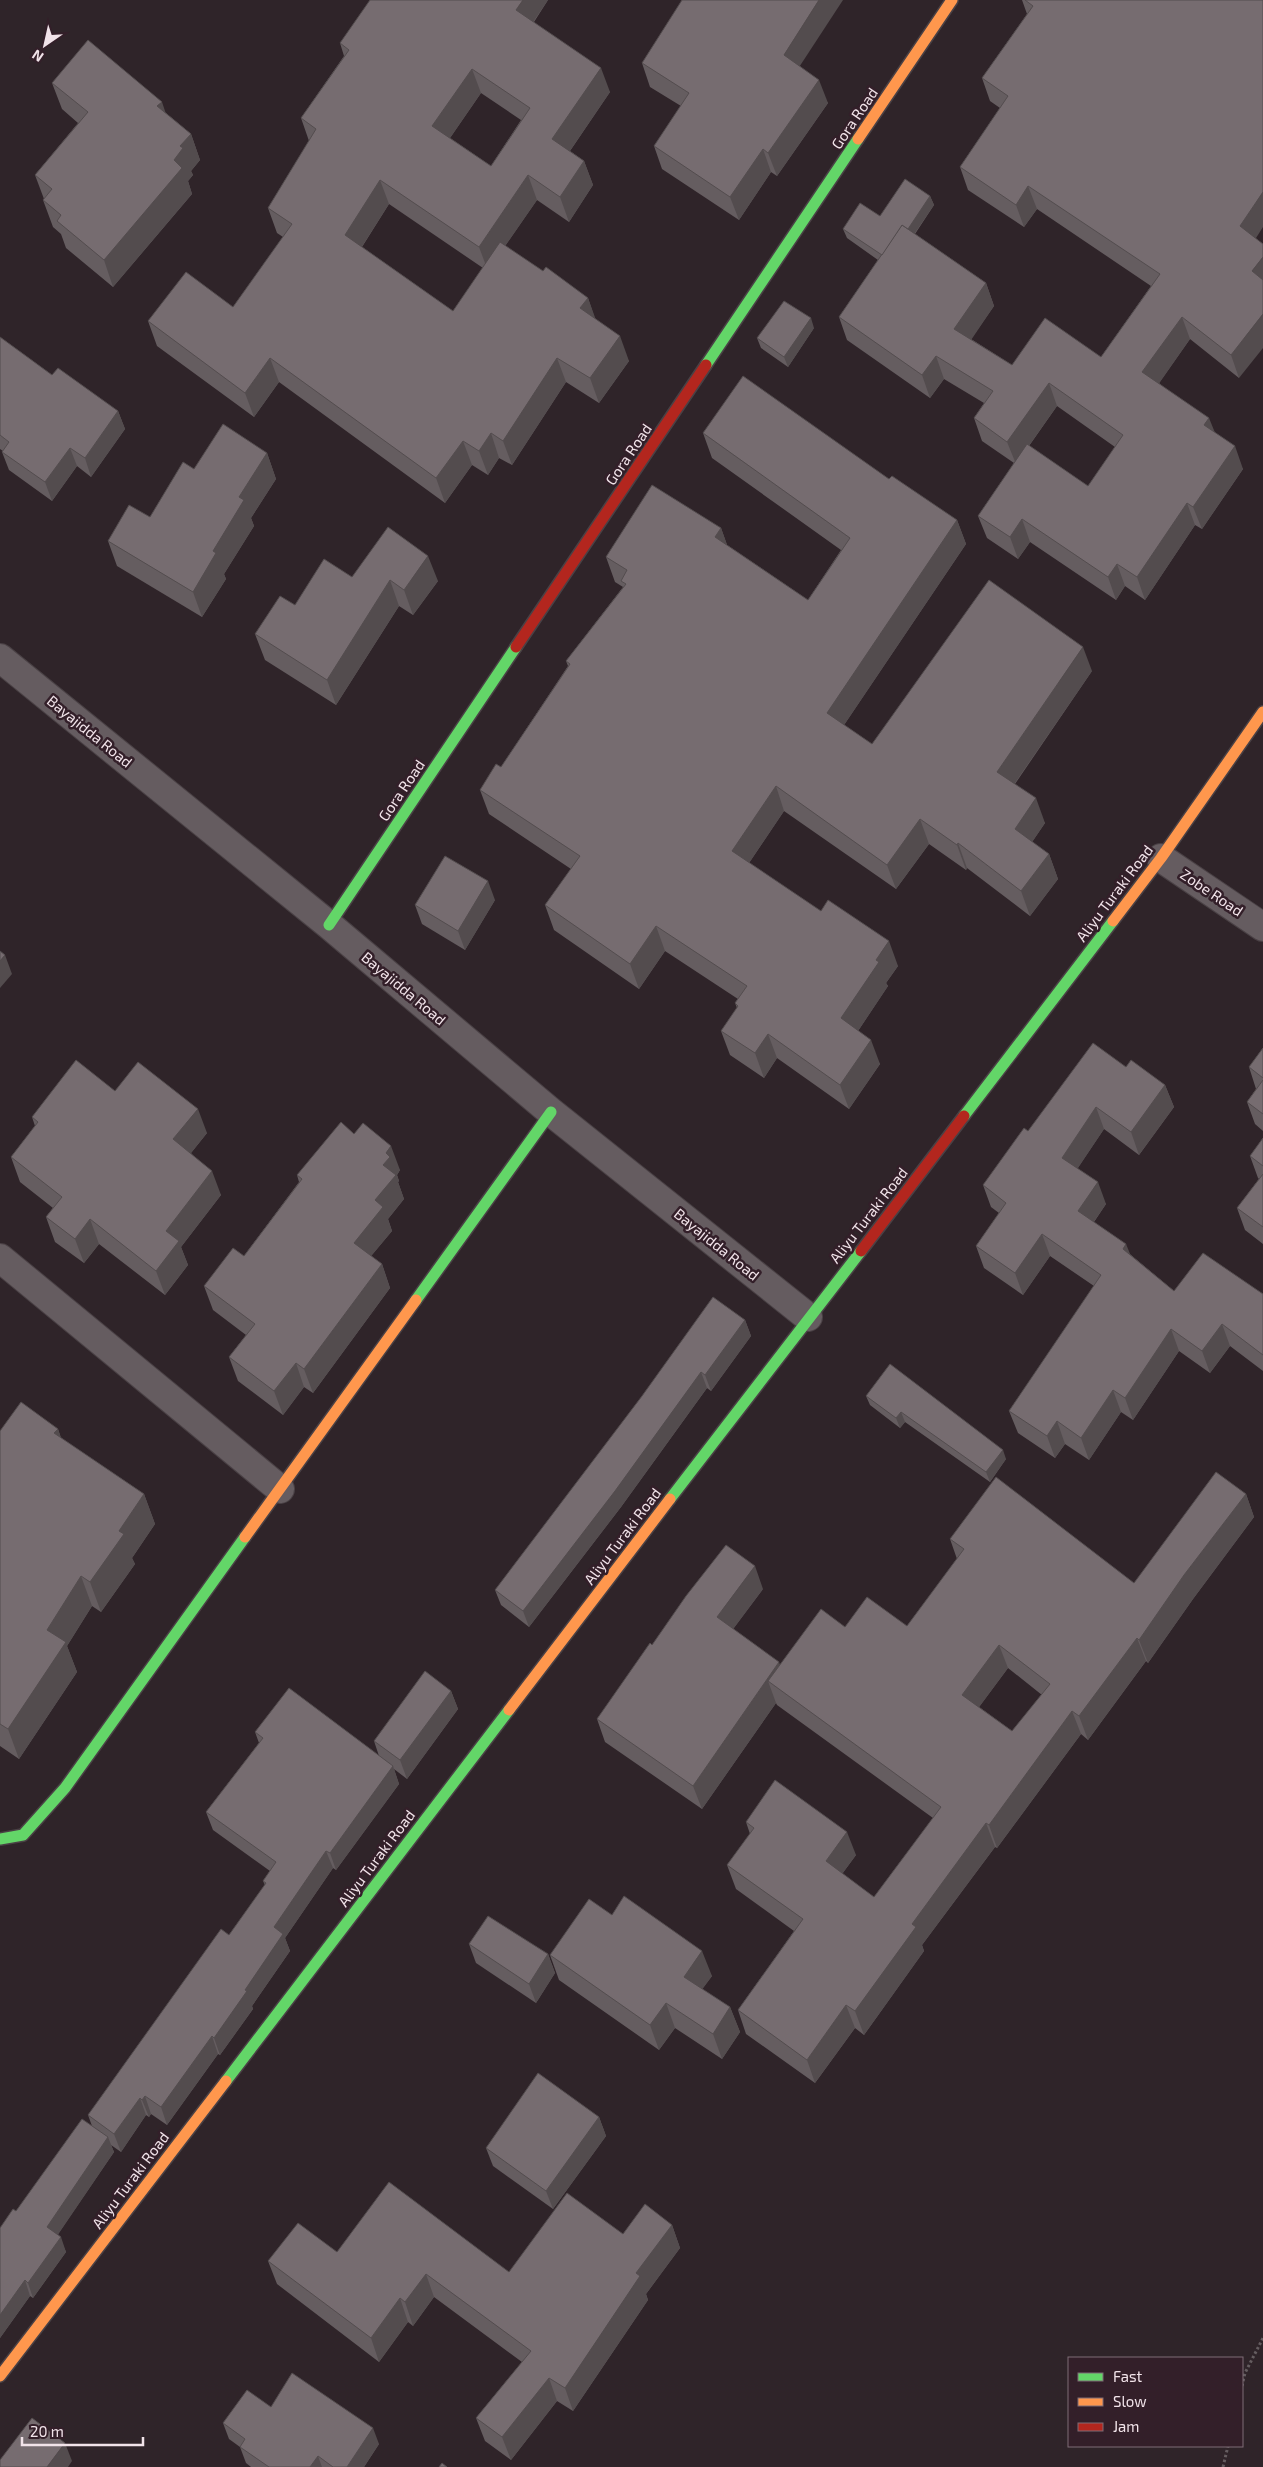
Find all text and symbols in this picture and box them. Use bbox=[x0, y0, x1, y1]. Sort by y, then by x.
north arrow bbox=[20, 20, 70, 70]
text: N bbox=[29, 46, 46, 66]
street label: Gora Road bbox=[827, 84, 881, 152]
street label: Gora Road bbox=[601, 420, 655, 488]
street label: Bayajidda Road bbox=[43, 691, 136, 772]
street label: Gora Road bbox=[374, 756, 428, 824]
street label: Aliyu Turaki Road bbox=[1072, 841, 1156, 945]
street label: Zobe Road bbox=[1177, 865, 1247, 919]
street label: Bayajidda Road bbox=[358, 948, 450, 1029]
street label: Aliyu Turaki Road bbox=[825, 1164, 911, 1266]
street label: Bayajidda Road bbox=[670, 1204, 763, 1285]
street label: Aliyu Turaki Road bbox=[580, 1484, 664, 1588]
street label: Aliyu Turaki Road bbox=[334, 1806, 418, 1910]
street label: Aliyu Turaki Road bbox=[88, 2128, 172, 2232]
legend bbox=[1068, 2357, 1243, 2447]
text: Fast bbox=[1113, 2367, 1143, 2385]
text: Slow bbox=[1113, 2392, 1147, 2410]
scale bar bbox=[22, 2414, 144, 2446]
text: Jam bbox=[1113, 2417, 1139, 2435]
text: 20 m bbox=[30, 2422, 64, 2440]

